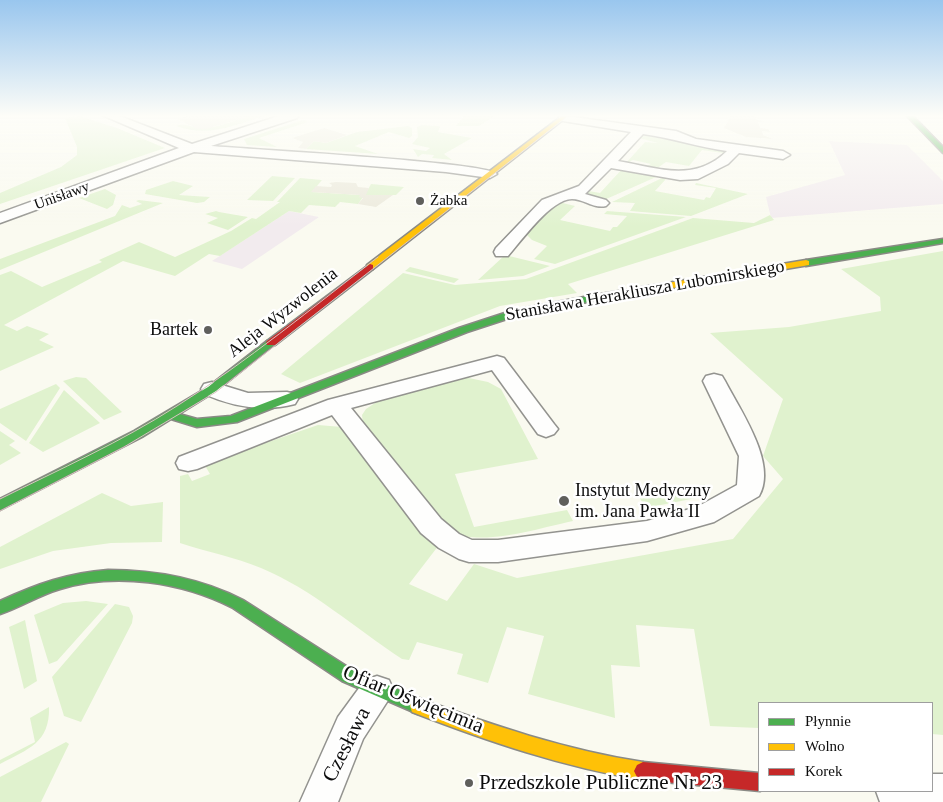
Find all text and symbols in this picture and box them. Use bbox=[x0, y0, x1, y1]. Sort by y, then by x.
street label: Unisławy bbox=[32, 178, 92, 214]
place label: Żabka bbox=[430, 192, 467, 210]
marker: Żabka bbox=[414, 195, 426, 207]
street label: Stanisława Herakliusza Lubomirskiego bbox=[504, 256, 786, 326]
street label: Aleja Wyzwolenia bbox=[224, 263, 342, 363]
place label: Bartek bbox=[150, 319, 198, 341]
marker: Bartek bbox=[202, 324, 214, 336]
place label: Instytut Medyczny im. Jana Pawła II bbox=[575, 480, 710, 522]
marker: Instytut Medyczny im. Jana Pawła II bbox=[557, 494, 571, 508]
street label: Ofiar Oświęcimia bbox=[339, 660, 487, 740]
legend bbox=[758, 702, 933, 792]
street label: Czesława bbox=[318, 703, 376, 787]
text: Płynnie bbox=[805, 713, 851, 729]
text: Wolno bbox=[805, 738, 845, 754]
text: Korek bbox=[805, 763, 843, 779]
place label: Przedszkole Publiczne Nr 23 bbox=[479, 770, 722, 796]
marker: Przedszkole Publiczne Nr 23 bbox=[463, 777, 475, 789]

